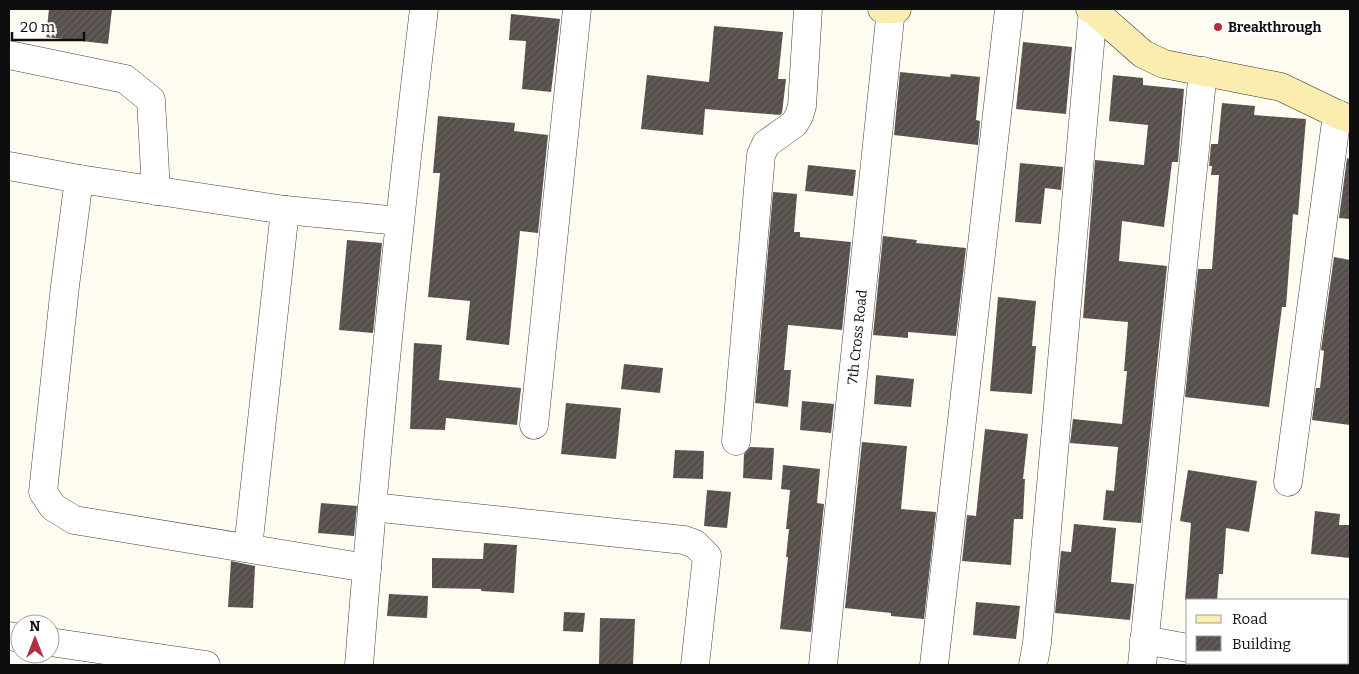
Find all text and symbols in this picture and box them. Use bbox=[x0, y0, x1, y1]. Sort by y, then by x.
scale bar bbox=[12, 10, 85, 42]
text: 20 m bbox=[20, 18, 56, 36]
place label: Breakthrough bbox=[1228, 19, 1321, 36]
marker: Breakthrough bbox=[1212, 21, 1224, 33]
street label: 7th Cross Road bbox=[844, 289, 871, 385]
legend bbox=[1186, 599, 1349, 664]
text: Road bbox=[1232, 610, 1267, 628]
north arrow bbox=[10, 614, 60, 664]
text: N bbox=[30, 618, 41, 635]
text: Building bbox=[1232, 635, 1291, 653]

